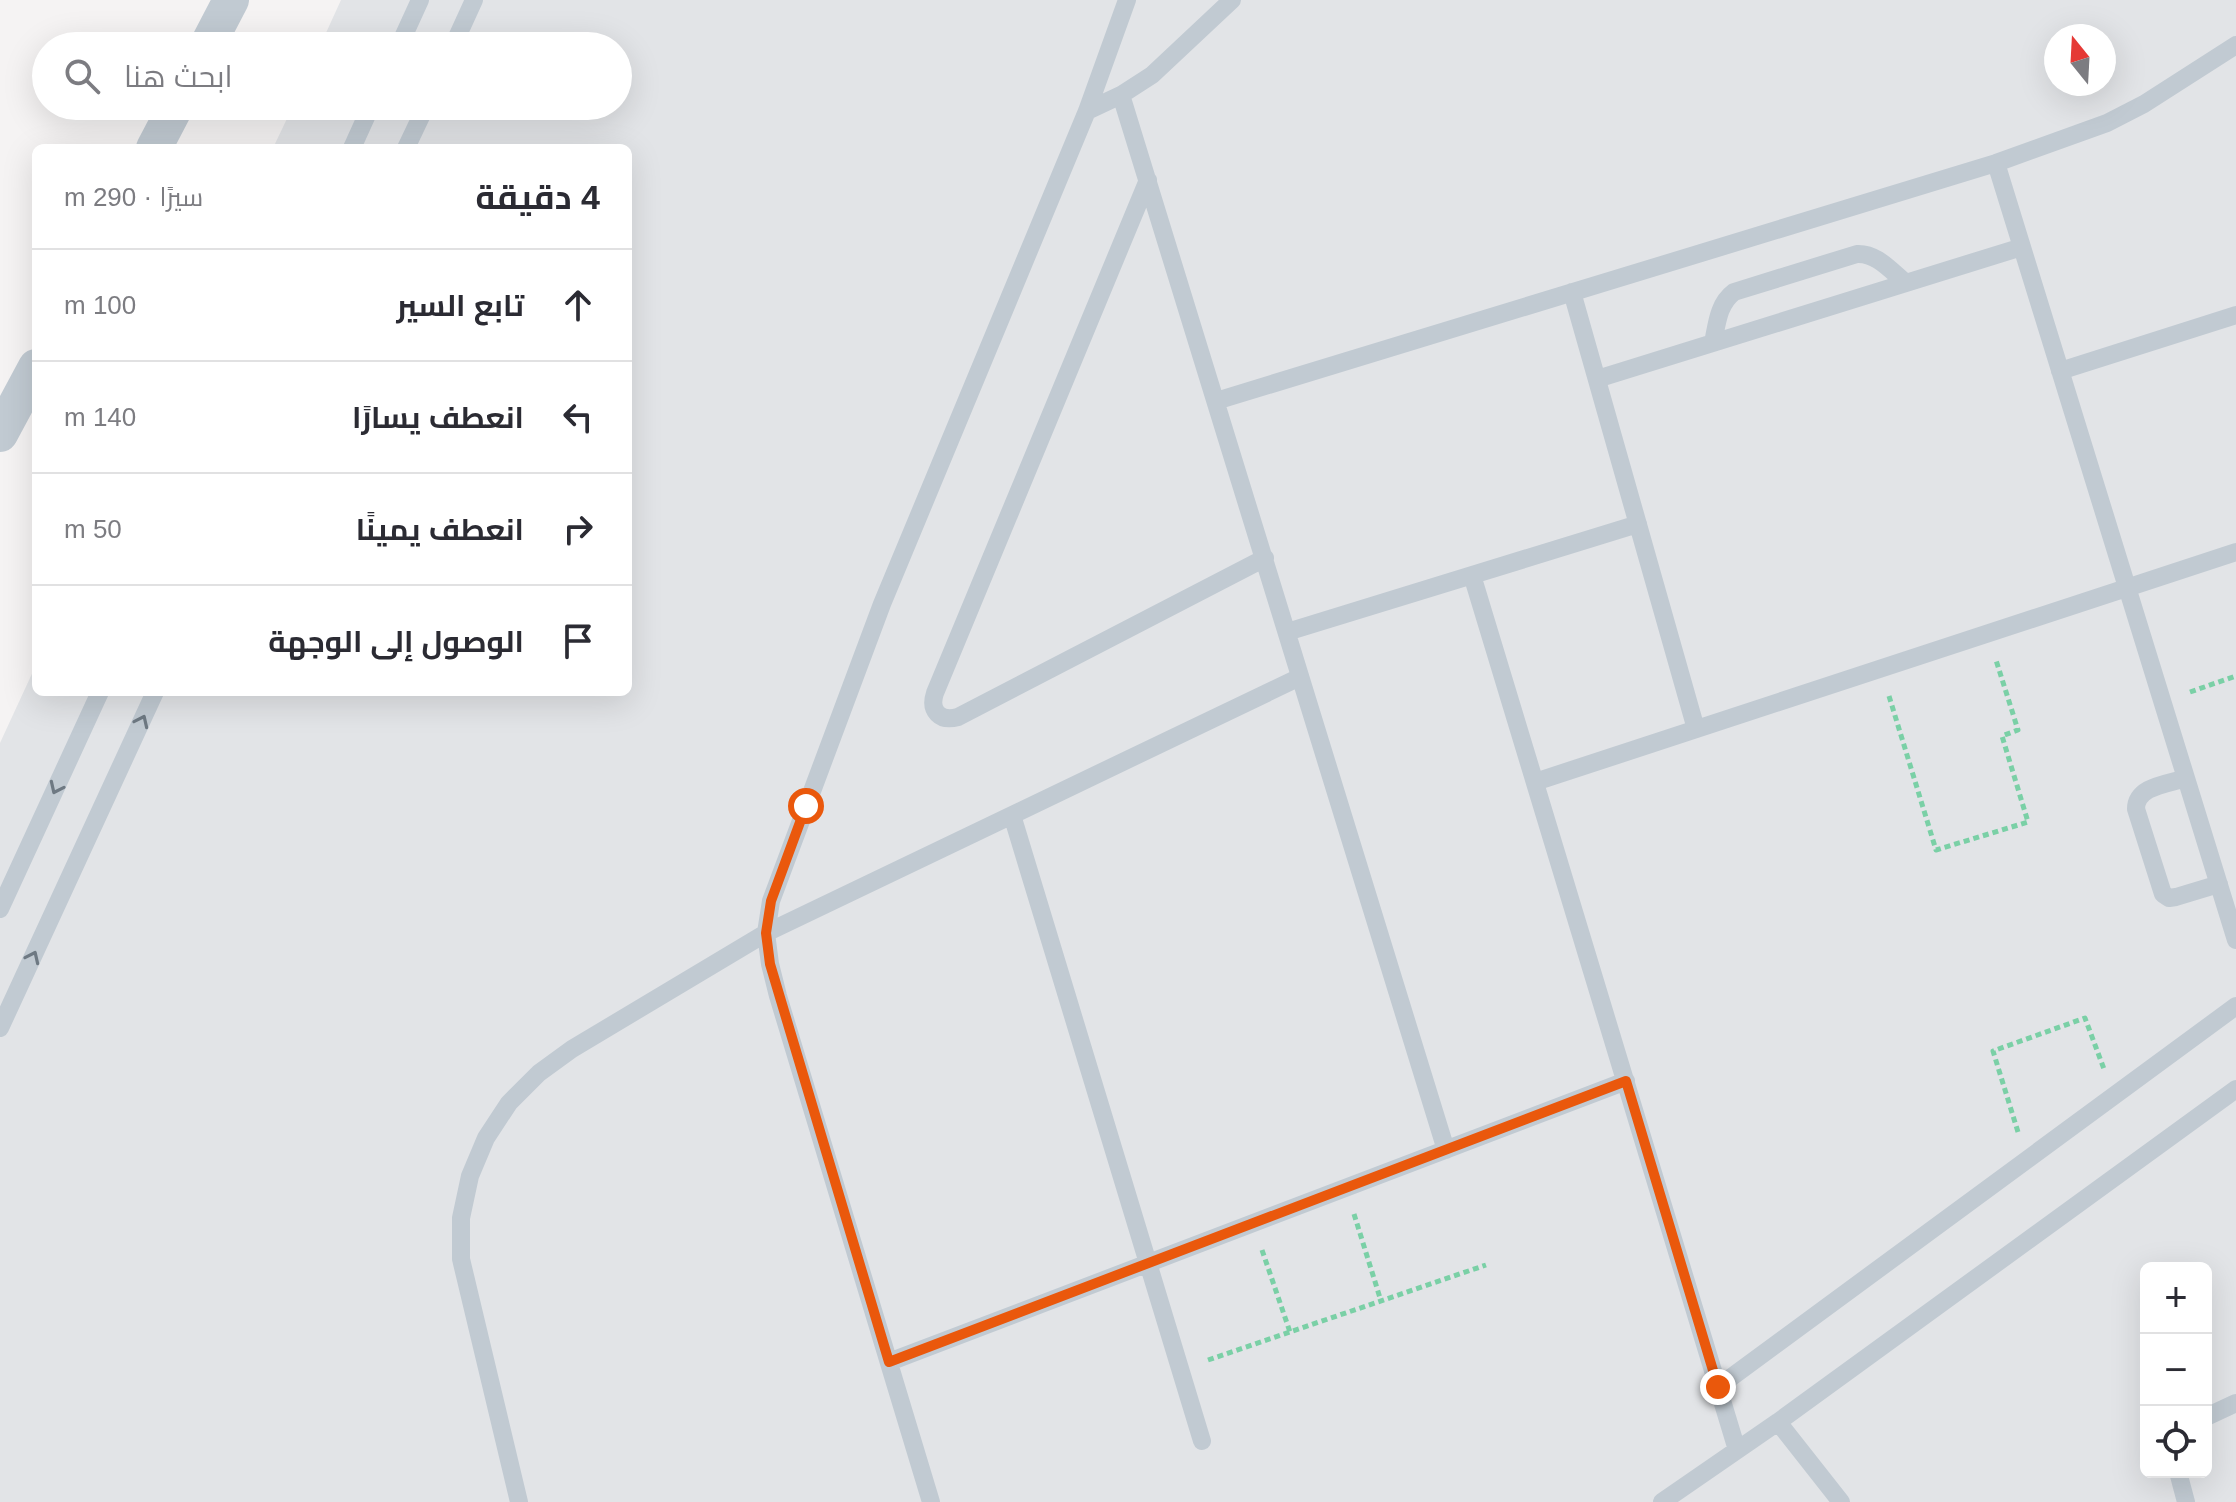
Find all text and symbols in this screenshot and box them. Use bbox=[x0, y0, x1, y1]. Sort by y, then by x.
north arrow bbox=[2044, 24, 2116, 96]
search box bbox=[32, 32, 632, 120]
icon: search bbox=[60, 54, 104, 98]
text: ابحث هنا bbox=[124, 60, 233, 93]
text: 4 دقيقة bbox=[476, 178, 600, 216]
text: سيرًا · 290 m bbox=[64, 182, 203, 212]
icon: ahead bbox=[556, 283, 600, 327]
text: تابع السير bbox=[396, 289, 524, 322]
text: 100 m bbox=[64, 290, 136, 320]
icon: left bbox=[556, 395, 600, 439]
text: انعطف يسارًا bbox=[352, 401, 524, 434]
text: 140 m bbox=[64, 402, 136, 432]
icon: right bbox=[556, 507, 600, 551]
text: انعطف يمينًا bbox=[356, 513, 524, 546]
text: 50 m bbox=[64, 514, 122, 544]
icon: arrive bbox=[556, 619, 600, 663]
text: الوصول إلى الوجهة bbox=[268, 625, 524, 658]
one-way arrow bbox=[132, 714, 148, 729]
one-way arrow bbox=[50, 780, 66, 795]
route start bbox=[788, 788, 824, 824]
one-way arrow bbox=[23, 950, 39, 965]
map controls bbox=[2140, 1262, 2212, 1478]
button: + bbox=[2140, 1262, 2212, 1334]
button: − bbox=[2140, 1334, 2212, 1406]
route end bbox=[1700, 1369, 1736, 1405]
button: locate bbox=[2140, 1406, 2212, 1478]

